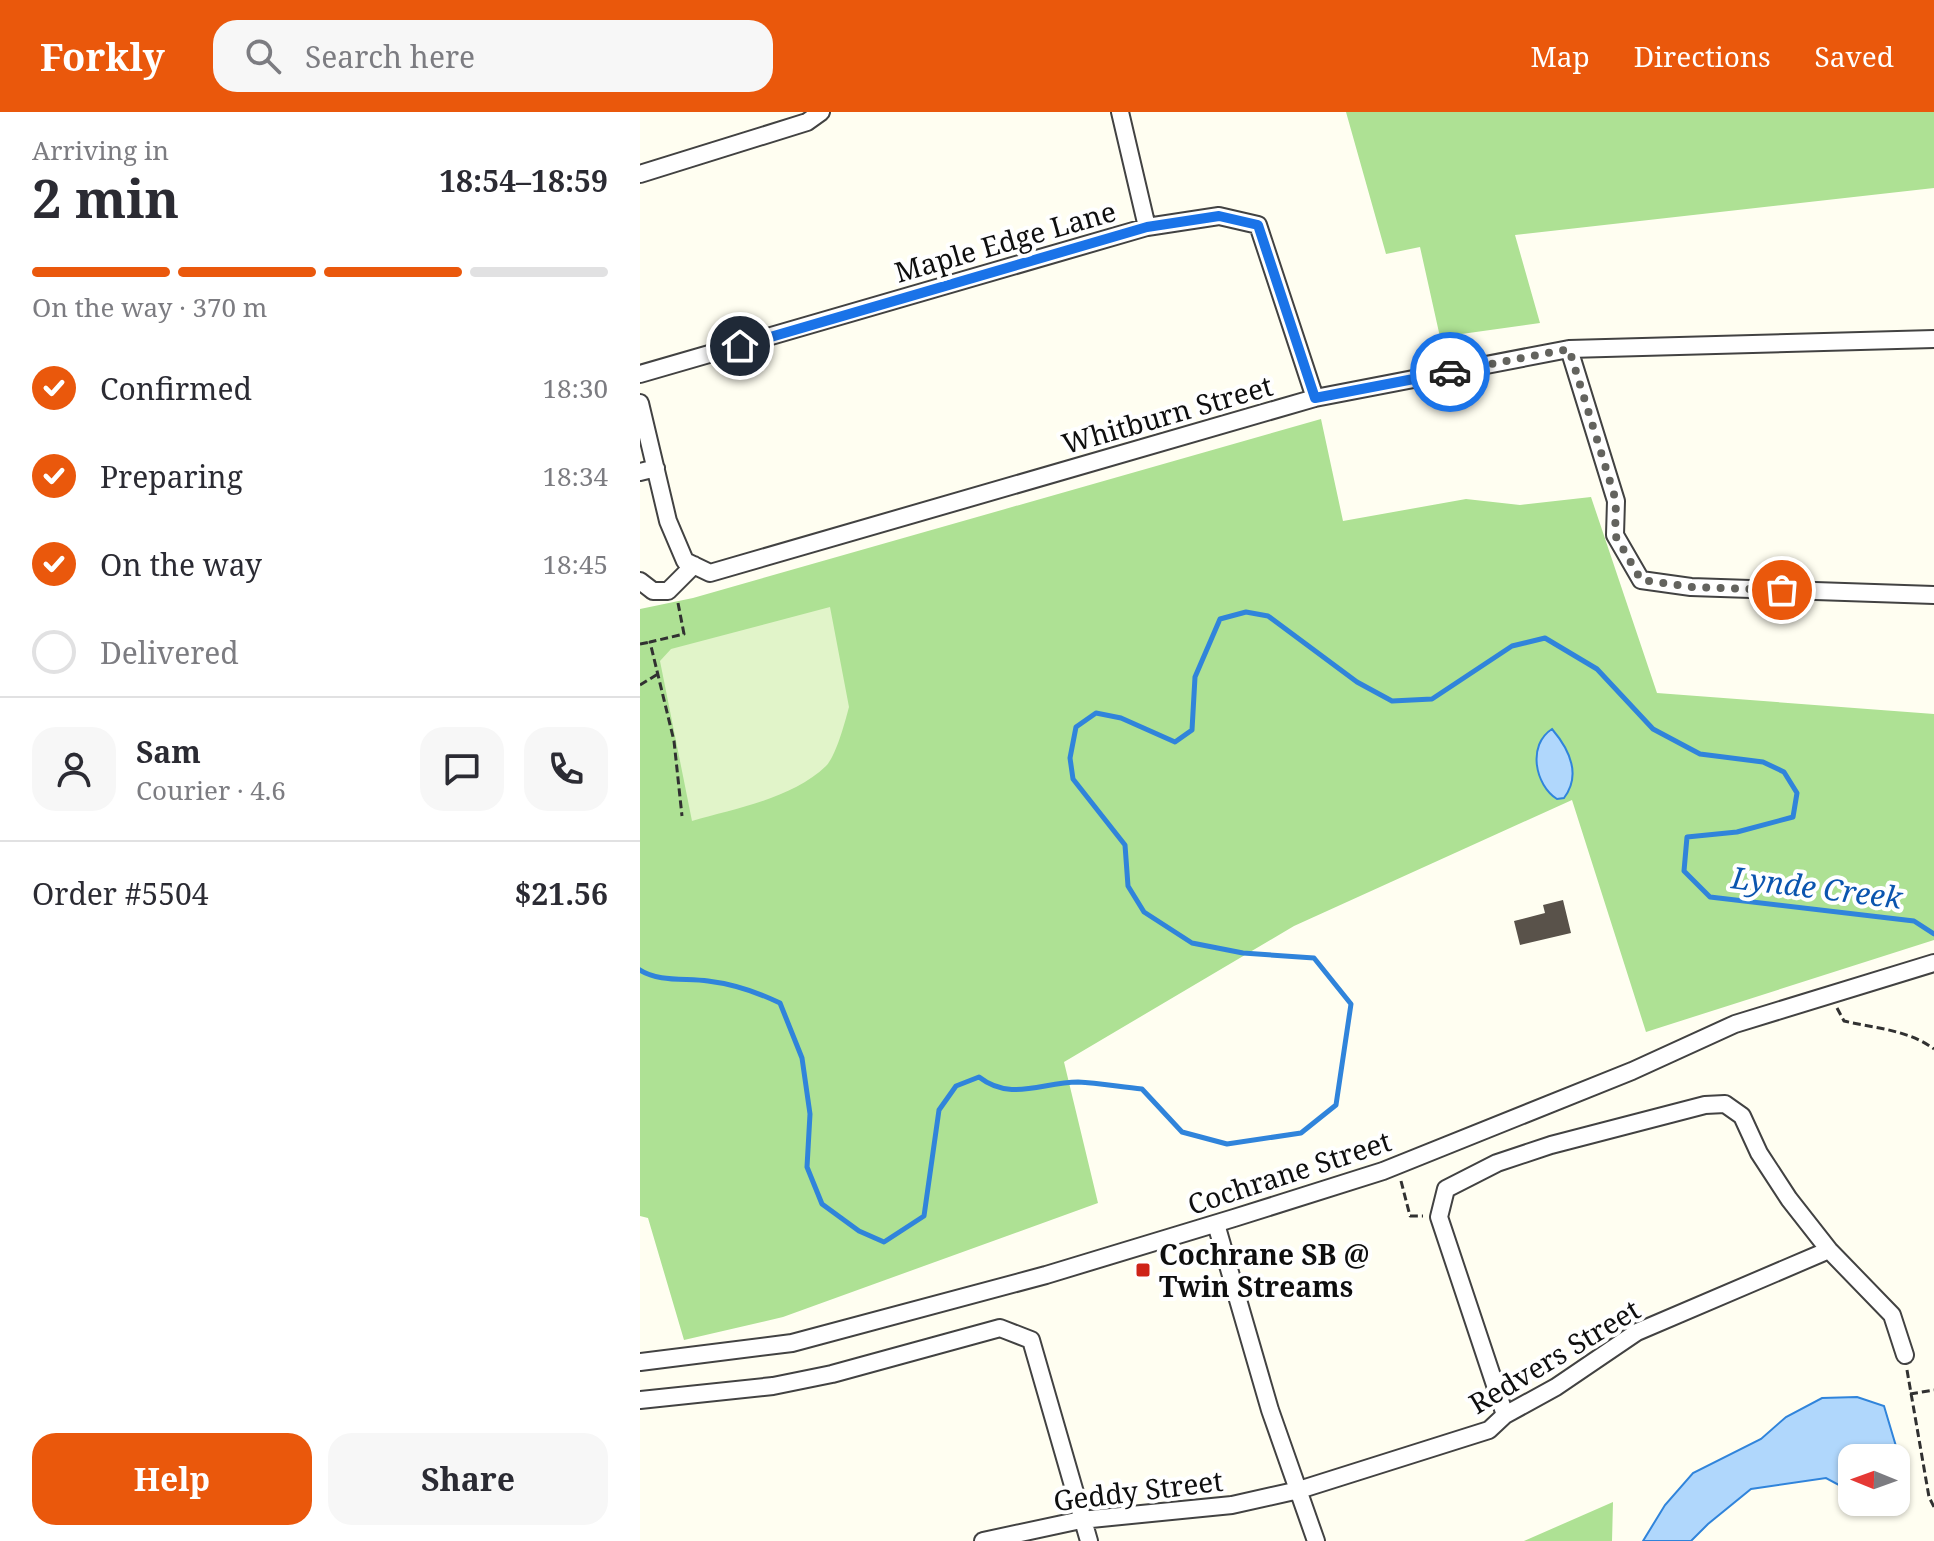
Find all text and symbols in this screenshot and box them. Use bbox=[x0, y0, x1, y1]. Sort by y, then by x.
search box bbox=[213, 20, 773, 92]
text: Forkly bbox=[40, 30, 165, 82]
icon: search bbox=[241, 34, 285, 78]
text: Search here bbox=[305, 36, 475, 77]
text: Map bbox=[1530, 37, 1590, 75]
text: Directions bbox=[1634, 37, 1771, 75]
text: Saved bbox=[1815, 37, 1894, 75]
text: Arriving in bbox=[32, 132, 169, 168]
text: 18:54–18:59 bbox=[439, 160, 608, 201]
text: 2 min bbox=[32, 162, 179, 233]
street label: Maple Edge Lane bbox=[890, 191, 1120, 291]
text: On the way · 370 m bbox=[32, 289, 267, 325]
pin bbox=[706, 312, 774, 380]
icon: home bbox=[718, 324, 762, 368]
courier bbox=[1410, 332, 1490, 412]
icon: car bbox=[1428, 350, 1472, 394]
icon: check bbox=[32, 366, 76, 410]
street label: Whitburn Street bbox=[1057, 366, 1277, 462]
text: Confirmed bbox=[100, 368, 252, 409]
text: 18:30 bbox=[542, 370, 608, 406]
icon: check bbox=[32, 454, 76, 498]
text: Preparing bbox=[100, 456, 243, 497]
text: 18:34 bbox=[542, 458, 608, 494]
icon: check bbox=[32, 542, 76, 586]
text: On the way bbox=[100, 544, 262, 585]
text: 18:45 bbox=[542, 546, 608, 582]
pin bbox=[1748, 556, 1816, 624]
icon: bag bbox=[1760, 568, 1804, 612]
text: Delivered bbox=[100, 632, 239, 673]
button: person bbox=[32, 727, 116, 811]
button: chat bbox=[420, 727, 504, 811]
button: phone bbox=[524, 727, 608, 811]
text: Sam bbox=[136, 731, 201, 772]
text: Courier · 4.6 bbox=[136, 772, 286, 808]
water label: Lynde Creek bbox=[1728, 856, 1905, 918]
text: Order #5504 bbox=[32, 873, 209, 914]
text: $21.56 bbox=[514, 873, 608, 914]
street label: Cochrane Street bbox=[1182, 1121, 1396, 1223]
place label: Cochrane SB @ Twin Streams bbox=[1159, 1235, 1369, 1305]
marker: Cochrane SB @ Twin Streams bbox=[1134, 1261, 1152, 1279]
street label: Redvers Street bbox=[1462, 1290, 1647, 1422]
button: Help bbox=[32, 1433, 312, 1525]
button: Share bbox=[328, 1433, 608, 1525]
north arrow bbox=[1838, 1444, 1910, 1516]
map controls bbox=[1838, 1444, 1910, 1516]
street label: Geddy Street bbox=[1051, 1461, 1225, 1519]

